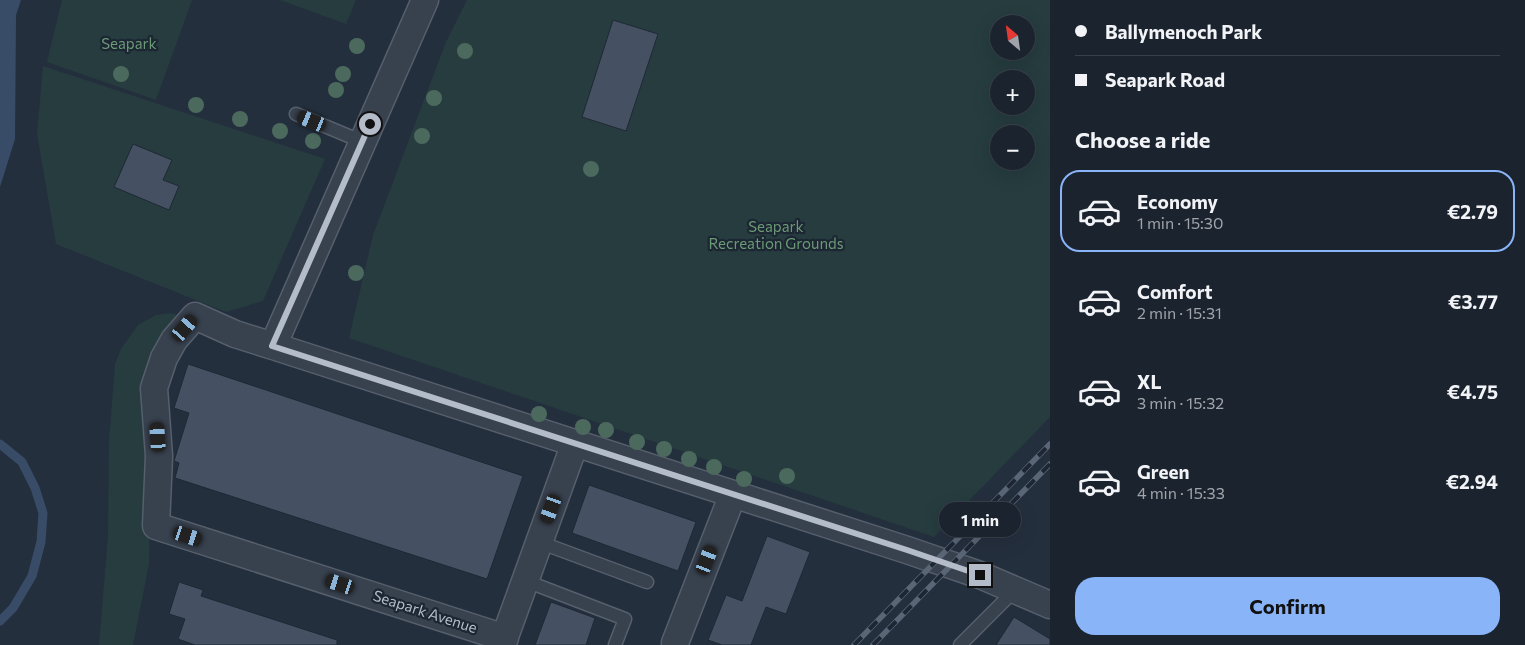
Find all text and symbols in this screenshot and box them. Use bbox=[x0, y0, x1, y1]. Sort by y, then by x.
north arrow bbox=[990, 15, 1035, 60]
map controls bbox=[990, 15, 1035, 170]
text: Ballymenoch Park bbox=[1105, 20, 1262, 43]
park label: Seapark bbox=[101, 34, 157, 52]
text: Seapark Road bbox=[1105, 68, 1225, 91]
button: + bbox=[990, 70, 1035, 115]
car bbox=[295, 108, 328, 134]
route start bbox=[359, 113, 381, 135]
button: − bbox=[990, 125, 1035, 170]
text: Choose a ride bbox=[1075, 126, 1210, 153]
icon: car bbox=[1077, 189, 1122, 234]
text: Economy bbox=[1137, 190, 1218, 213]
text: €2.79 bbox=[1447, 200, 1498, 223]
text: 1 min · 15:30 bbox=[1137, 213, 1223, 232]
park label: Seapark Recreation Grounds bbox=[709, 217, 844, 252]
icon: car bbox=[1077, 279, 1122, 324]
text: Comfort bbox=[1137, 280, 1213, 303]
text: €3.77 bbox=[1448, 290, 1498, 313]
text: 2 min · 15:31 bbox=[1137, 303, 1222, 322]
car bbox=[169, 312, 200, 344]
icon: car bbox=[1077, 369, 1122, 414]
text: XL bbox=[1137, 370, 1162, 393]
text: €4.75 bbox=[1447, 380, 1498, 403]
text: 3 min · 15:32 bbox=[1137, 393, 1224, 412]
car bbox=[149, 422, 166, 452]
icon: car bbox=[1077, 459, 1122, 504]
text: Green bbox=[1137, 460, 1189, 483]
text: €2.94 bbox=[1446, 470, 1498, 493]
text: 4 min · 15:33 bbox=[1137, 483, 1225, 502]
car bbox=[538, 492, 563, 526]
callout: 1 min bbox=[939, 502, 1021, 538]
text: 1 min bbox=[961, 510, 999, 529]
car bbox=[171, 524, 204, 548]
car bbox=[694, 543, 719, 577]
route end bbox=[969, 564, 991, 586]
car bbox=[323, 572, 356, 596]
button: Confirm bbox=[1075, 577, 1500, 635]
street label: Seapark Avenue bbox=[371, 586, 480, 636]

